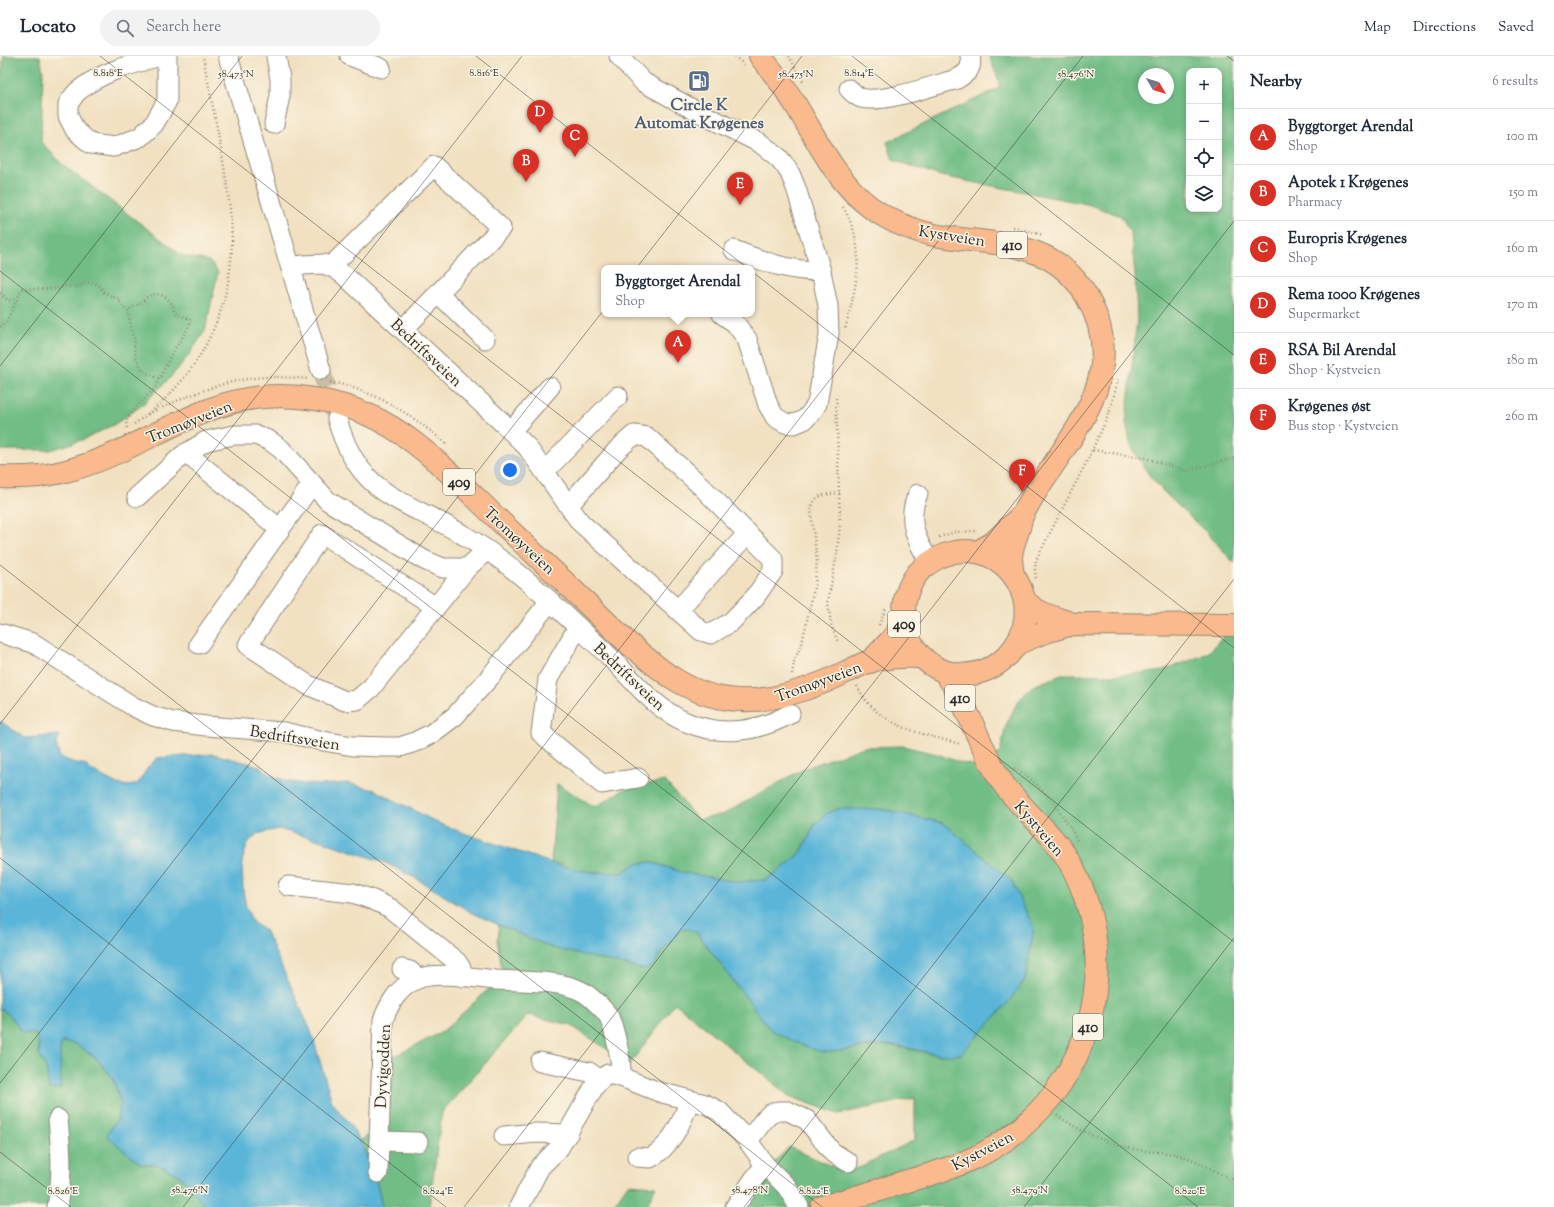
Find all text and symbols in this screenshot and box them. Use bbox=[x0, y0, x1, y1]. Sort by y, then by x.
search box bbox=[100, 10, 380, 46]
text: Locato bbox=[20, 14, 76, 41]
icon: search bbox=[114, 17, 136, 39]
text: Search here bbox=[146, 17, 221, 38]
text: Map bbox=[1364, 18, 1391, 38]
text: Directions bbox=[1413, 18, 1476, 38]
text: Saved bbox=[1498, 18, 1534, 38]
text: 8.818°E bbox=[93, 66, 123, 81]
text: 8.816°E bbox=[469, 66, 499, 81]
text: 8.814°E bbox=[844, 66, 874, 81]
text: 58.473°N bbox=[217, 67, 254, 82]
text: 58.475°N bbox=[778, 67, 813, 82]
text: 58.476°N bbox=[1057, 67, 1094, 82]
fuel station icon: Circle K Automat Krøgenes bbox=[686, 68, 712, 94]
north arrow bbox=[1138, 68, 1174, 104]
map controls bbox=[1186, 68, 1222, 212]
button: + bbox=[1186, 68, 1222, 104]
text: Nearby bbox=[1250, 70, 1302, 94]
text: 6 results bbox=[1492, 73, 1538, 91]
place label: Circle K Automat Krøgenes bbox=[634, 95, 764, 136]
pin: D bbox=[527, 100, 553, 133]
button: − bbox=[1186, 104, 1222, 140]
text: Byggtorget Arendal bbox=[1288, 117, 1413, 138]
pin: C bbox=[562, 124, 588, 157]
text: A bbox=[1258, 128, 1268, 146]
text: 100 m bbox=[1506, 128, 1538, 146]
text: Shop bbox=[1288, 138, 1317, 156]
button: locate bbox=[1186, 140, 1222, 176]
pin: B bbox=[513, 149, 539, 182]
pin: E bbox=[727, 172, 753, 205]
text: Apotek 1 Krøgenes bbox=[1288, 173, 1408, 194]
button: layers bbox=[1186, 176, 1222, 212]
text: B bbox=[1259, 184, 1267, 202]
text: 150 m bbox=[1509, 184, 1538, 202]
text: Pharmacy bbox=[1288, 194, 1342, 212]
street label: Kystveien bbox=[917, 221, 987, 254]
text: Europris Krøgenes bbox=[1288, 229, 1407, 250]
road number: 410 bbox=[997, 232, 1027, 258]
text: C bbox=[1258, 240, 1268, 258]
text: 160 m bbox=[1507, 240, 1538, 258]
text: Shop bbox=[1288, 250, 1317, 268]
popup bbox=[601, 265, 755, 317]
text: Byggtorget Arendal bbox=[615, 272, 741, 293]
text: Rema 1000 Krøgenes bbox=[1288, 285, 1420, 306]
text: Shop bbox=[615, 293, 645, 311]
text: D bbox=[1258, 296, 1268, 314]
text: 170 m bbox=[1507, 296, 1538, 314]
text: Supermarket bbox=[1288, 306, 1360, 324]
street label: Bedriftsveien bbox=[384, 314, 467, 394]
pin: A bbox=[665, 330, 691, 363]
text: RSA Bil Arendal bbox=[1288, 341, 1396, 362]
text: E bbox=[1259, 352, 1267, 370]
text: 180 m bbox=[1507, 352, 1538, 370]
text: Shop · Kystveien bbox=[1288, 362, 1381, 380]
street label: Tromøyveien bbox=[144, 395, 237, 451]
text: Krøgenes øst bbox=[1288, 397, 1371, 418]
text: F bbox=[1259, 408, 1267, 426]
text: 260 m bbox=[1505, 408, 1538, 426]
text: Bus stop · Kystveien bbox=[1288, 418, 1399, 436]
pin: F bbox=[1009, 459, 1035, 492]
your location bbox=[500, 460, 520, 480]
road number: 409 bbox=[443, 469, 475, 495]
street label: Tromøyveien bbox=[477, 503, 560, 582]
road number: 409 bbox=[888, 611, 920, 637]
street label: Bedriftsveien bbox=[587, 638, 670, 718]
street label: Tromøyveien bbox=[772, 657, 866, 710]
road number: 410 bbox=[945, 685, 975, 711]
street label: Bedriftsveien bbox=[248, 721, 342, 758]
street label: Kystveien bbox=[1007, 797, 1069, 863]
road number: 410 bbox=[1073, 1014, 1103, 1040]
street label: Dyvigodden bbox=[371, 1023, 398, 1109]
street label: Kystveien bbox=[948, 1126, 1019, 1178]
text: 58.476°N bbox=[171, 1183, 208, 1198]
text: 58.478°N bbox=[731, 1183, 768, 1198]
text: 58.479°N bbox=[1011, 1183, 1048, 1198]
text: 8.826°E bbox=[48, 1184, 78, 1199]
text: 8.824°E bbox=[423, 1184, 453, 1199]
text: 8.822°E bbox=[799, 1184, 829, 1199]
text: 8.820°E bbox=[1175, 1184, 1205, 1199]

